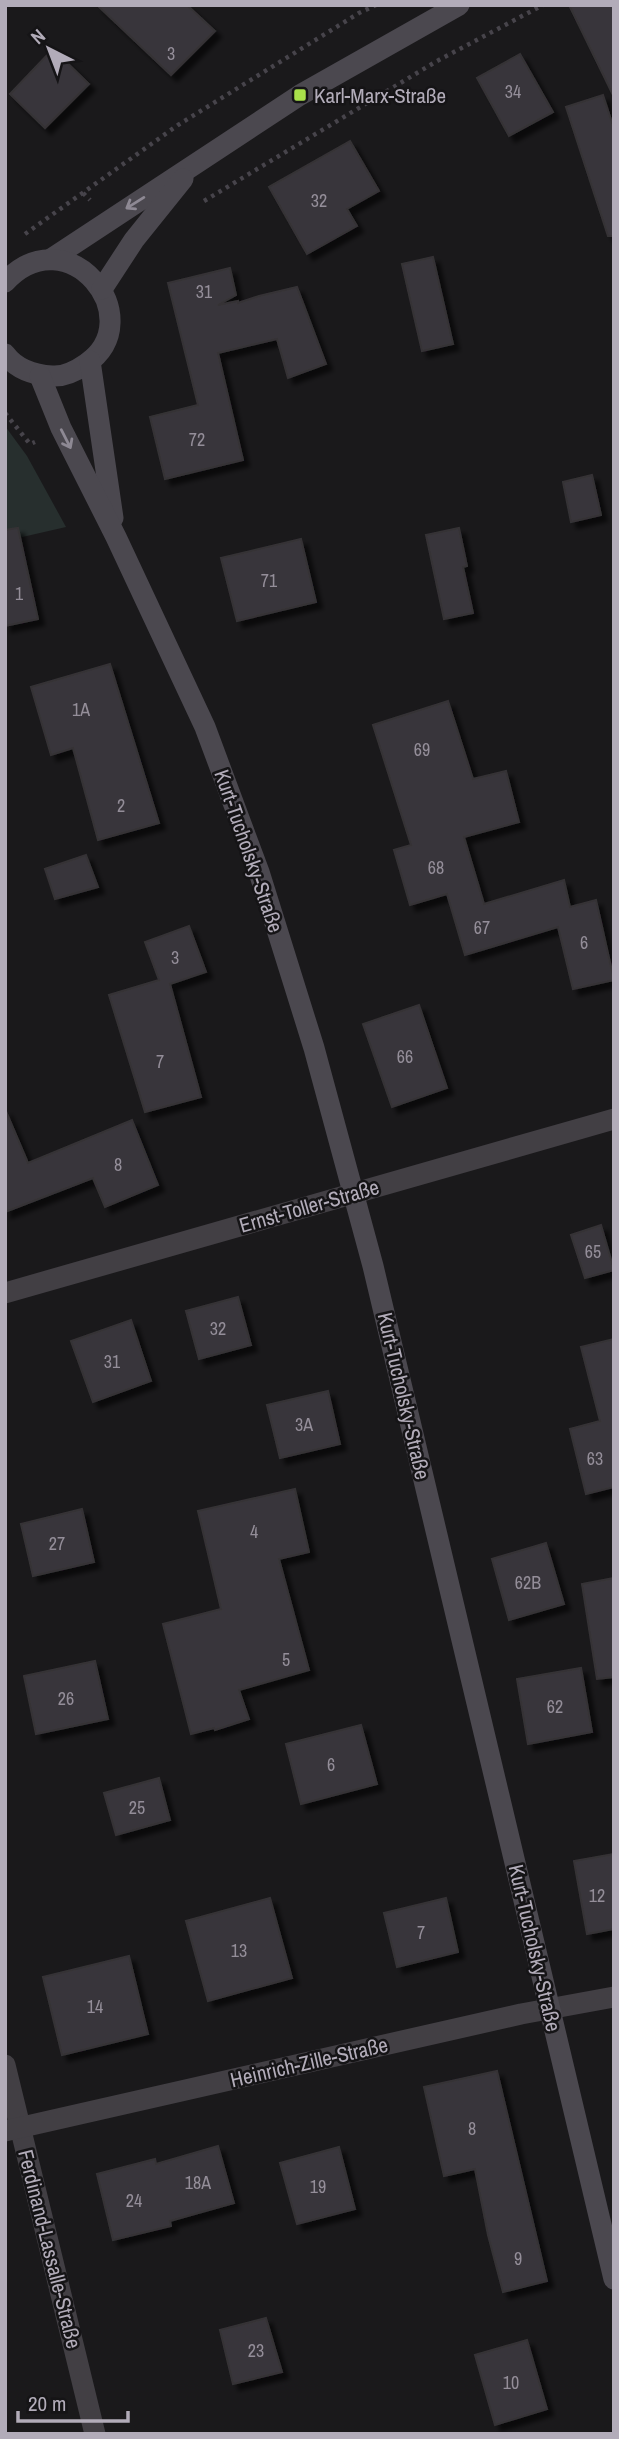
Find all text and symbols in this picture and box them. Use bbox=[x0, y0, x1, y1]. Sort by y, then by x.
north arrow bbox=[14, 14, 84, 84]
text: N bbox=[25, 23, 51, 50]
house number: 3 bbox=[167, 41, 175, 66]
house number: 34 bbox=[505, 79, 521, 104]
place label: Karl-Marx-Straße bbox=[314, 81, 446, 110]
marker: Karl-Marx-Straße bbox=[292, 87, 308, 103]
house number: 32 bbox=[311, 188, 327, 213]
one-way arrow bbox=[126, 196, 145, 211]
house number: 31 bbox=[196, 279, 213, 304]
house number: 72 bbox=[189, 427, 205, 452]
one-way arrow bbox=[60, 428, 74, 448]
house number: 71 bbox=[261, 568, 278, 593]
house number: 1 bbox=[15, 581, 24, 606]
house number: 1A bbox=[72, 697, 90, 722]
house number: 69 bbox=[414, 737, 430, 762]
street label: Kurt-Tucholsky-Straße bbox=[207, 766, 291, 936]
house number: 2 bbox=[117, 793, 125, 818]
house number: 68 bbox=[428, 855, 444, 880]
house number: 67 bbox=[474, 915, 490, 940]
house number: 6 bbox=[580, 930, 588, 955]
house number: 3 bbox=[171, 945, 179, 970]
house number: 66 bbox=[397, 1044, 413, 1069]
house number: 7 bbox=[156, 1049, 164, 1074]
house number: 8 bbox=[114, 1152, 122, 1177]
street label: Ernst-Toller-Straße bbox=[236, 1172, 382, 1240]
house number: 65 bbox=[585, 1239, 601, 1264]
street label: Kurt-Tucholsky-Straße bbox=[371, 1310, 437, 1482]
house number: 32 bbox=[210, 1316, 226, 1341]
house number: 31 bbox=[104, 1349, 121, 1374]
house number: 3A bbox=[295, 1412, 313, 1437]
house number: 63 bbox=[587, 1446, 603, 1471]
house number: 4 bbox=[250, 1519, 258, 1544]
house number: 27 bbox=[49, 1531, 65, 1556]
house number: 62B bbox=[515, 1570, 541, 1595]
house number: 5 bbox=[282, 1647, 290, 1672]
house number: 26 bbox=[58, 1686, 74, 1711]
house number: 62 bbox=[547, 1694, 563, 1719]
house number: 6 bbox=[327, 1752, 335, 1777]
house number: 25 bbox=[129, 1795, 145, 1820]
street label: Kurt-Tucholsky-Straße bbox=[502, 1862, 568, 2034]
house number: 12 bbox=[589, 1883, 605, 1908]
house number: 7 bbox=[417, 1920, 425, 1945]
house number: 13 bbox=[231, 1938, 247, 1963]
house number: 14 bbox=[87, 1994, 103, 2019]
street label: Heinrich-Zille-Straße bbox=[227, 2030, 391, 2094]
house number: 8 bbox=[468, 2116, 476, 2141]
street label: Ferdinand-Lassalle-Straße bbox=[11, 2147, 89, 2351]
house number: 18A bbox=[185, 2170, 211, 2195]
house number: 19 bbox=[310, 2174, 326, 2199]
house number: 24 bbox=[126, 2188, 142, 2213]
house number: 9 bbox=[514, 2246, 522, 2271]
house number: 23 bbox=[248, 2338, 264, 2363]
house number: 10 bbox=[503, 2370, 519, 2395]
scale bar bbox=[18, 2380, 128, 2424]
text: 20 m bbox=[28, 2389, 66, 2418]

